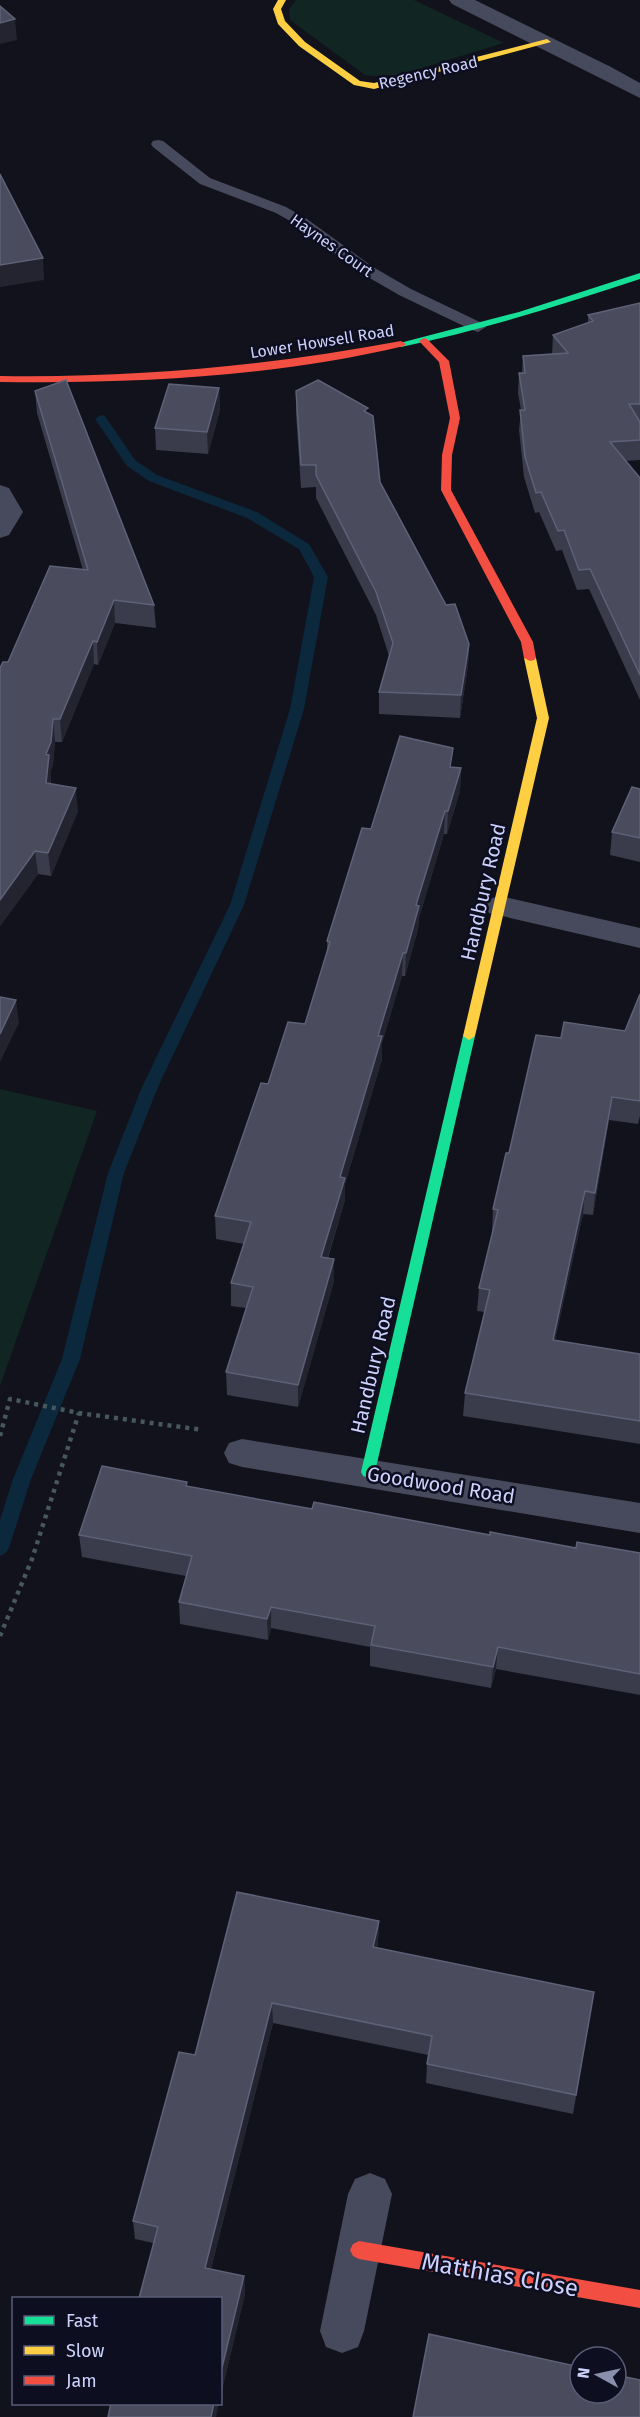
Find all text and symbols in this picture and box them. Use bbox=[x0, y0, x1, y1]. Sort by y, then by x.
street label: Regency Road bbox=[377, 52, 479, 93]
street label: Haynes Court bbox=[287, 210, 377, 281]
street label: Lower Howsell Road bbox=[249, 321, 396, 362]
street label: Handbury Road bbox=[455, 821, 511, 963]
street label: Handbury Road bbox=[345, 1294, 401, 1436]
street label: Goodwood Road bbox=[366, 1461, 516, 1509]
street label: Matthias Close bbox=[419, 2247, 581, 2303]
legend bbox=[12, 2297, 222, 2405]
text: Fast bbox=[66, 2310, 99, 2332]
text: Slow bbox=[66, 2340, 105, 2362]
north arrow bbox=[568, 2345, 628, 2405]
text: N bbox=[573, 2366, 594, 2380]
text: Jam bbox=[66, 2370, 97, 2392]

